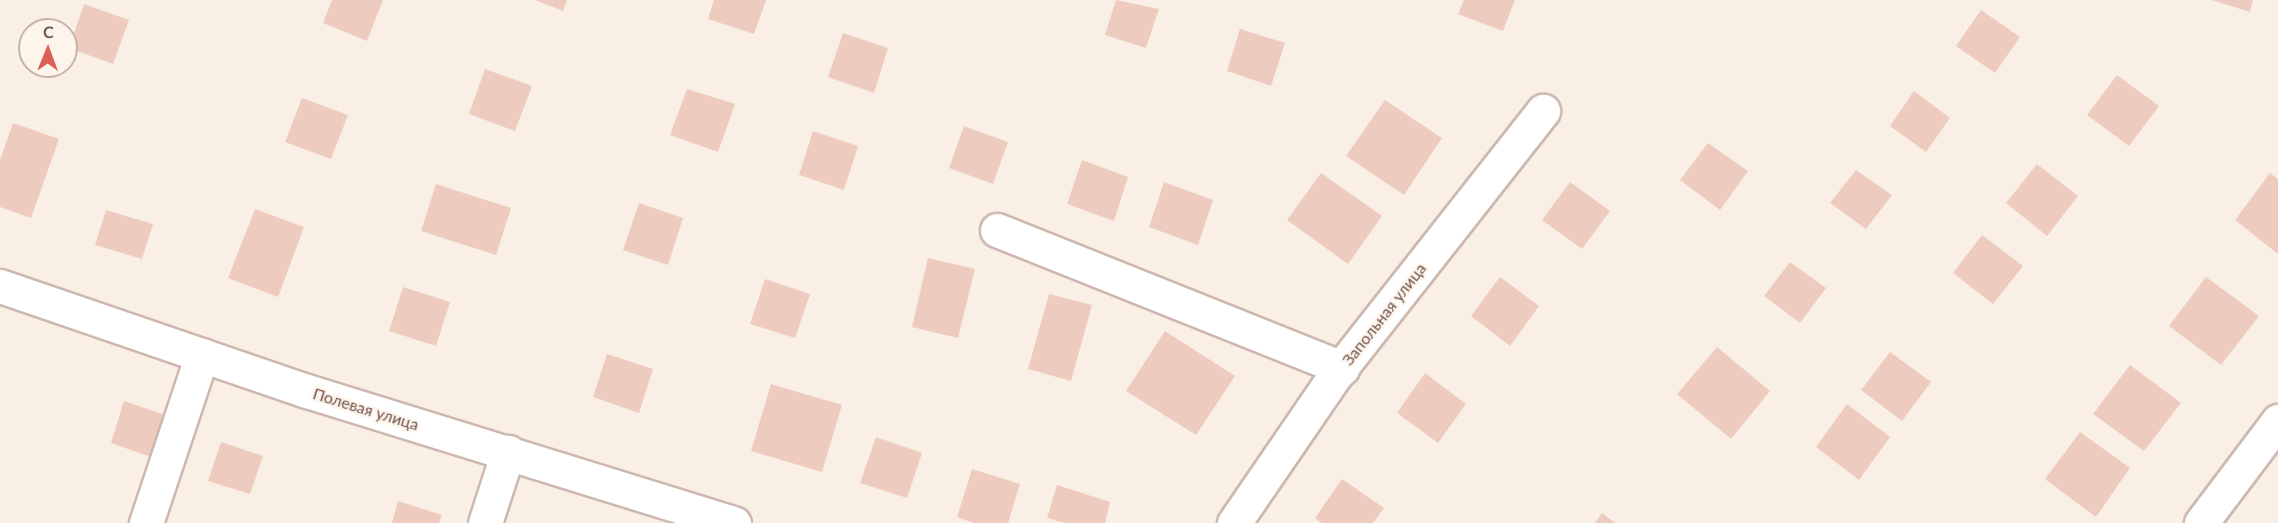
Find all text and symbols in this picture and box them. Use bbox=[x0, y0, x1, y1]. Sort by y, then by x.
north arrow bbox=[18, 18, 78, 78]
text: С bbox=[43, 22, 54, 41]
street label: Запольная улица bbox=[1338, 259, 1430, 369]
street label: Полевая улица bbox=[311, 384, 421, 434]

